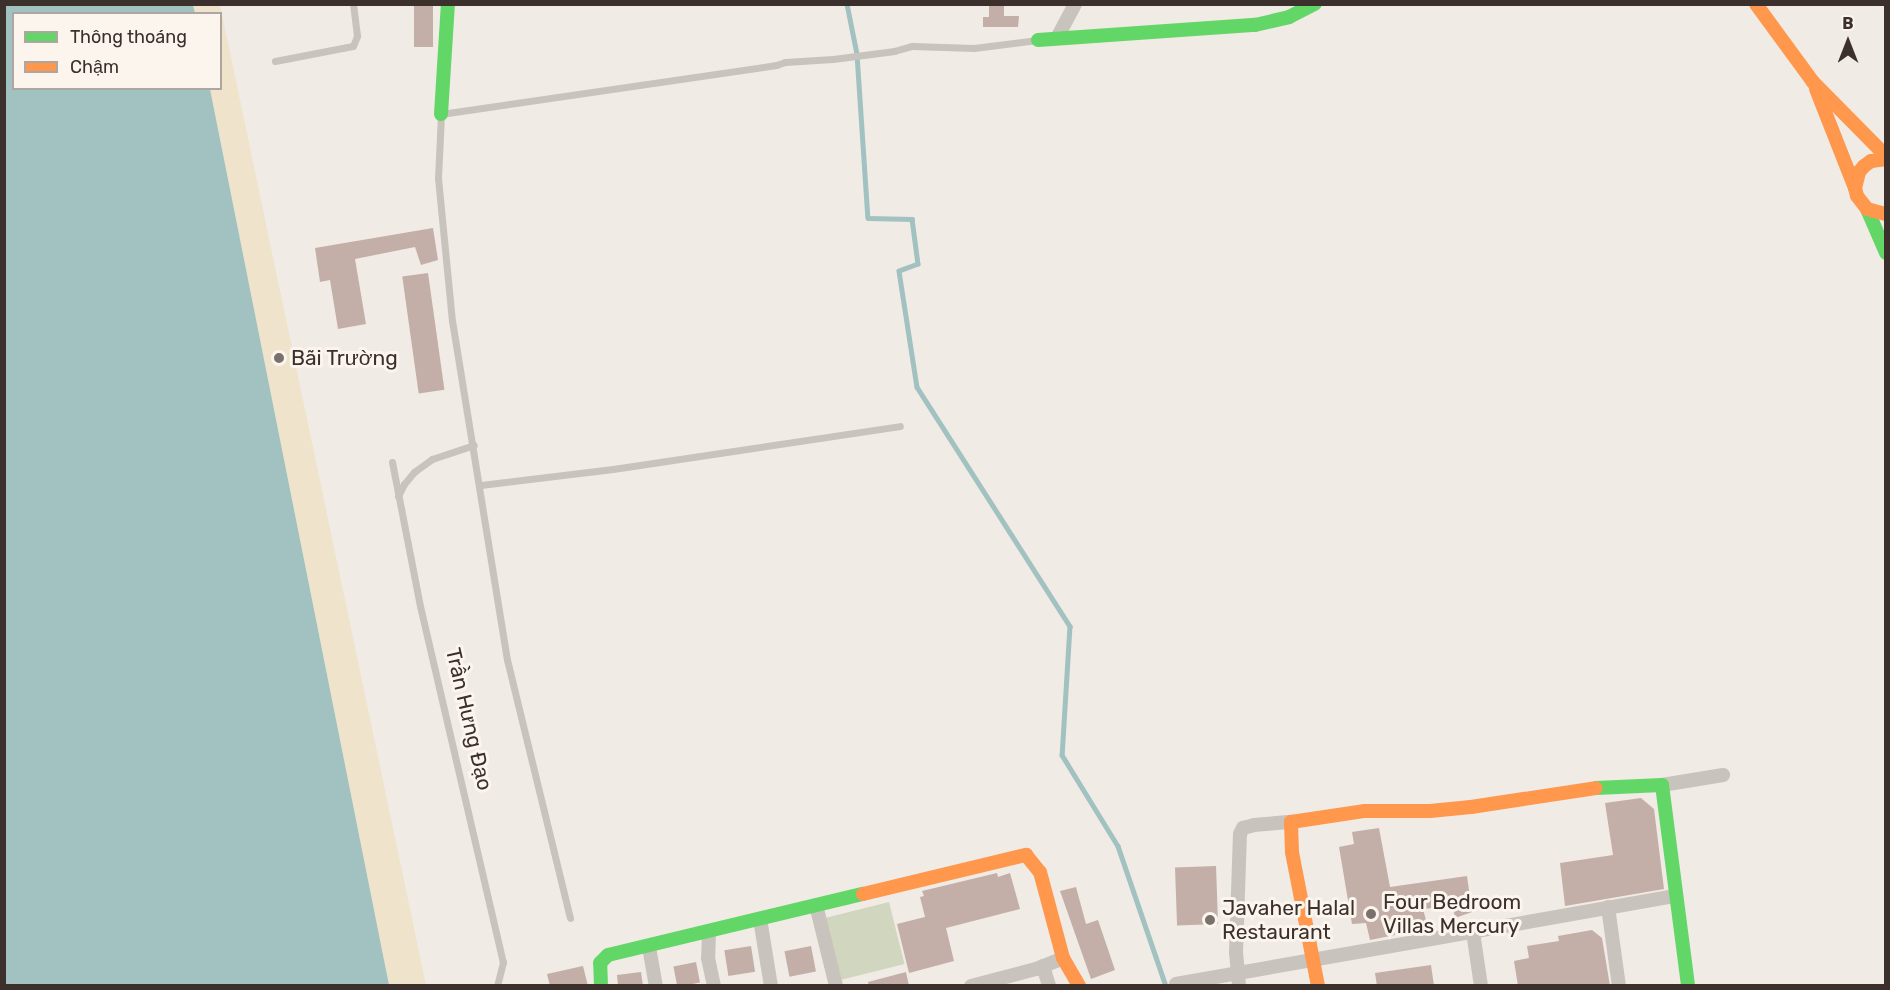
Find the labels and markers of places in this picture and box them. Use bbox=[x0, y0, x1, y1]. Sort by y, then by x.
place label: Bãi Trường bbox=[291, 345, 398, 371]
marker: Bãi Trường bbox=[272, 351, 286, 365]
place label: Four Bedroom Villas Mercury bbox=[1383, 889, 1522, 939]
place label: Javaher Halal Restaurant bbox=[1222, 895, 1355, 945]
marker: Four Bedroom Villas Mercury bbox=[1364, 907, 1378, 921]
marker: Javaher Halal Restaurant bbox=[1203, 913, 1217, 927]

